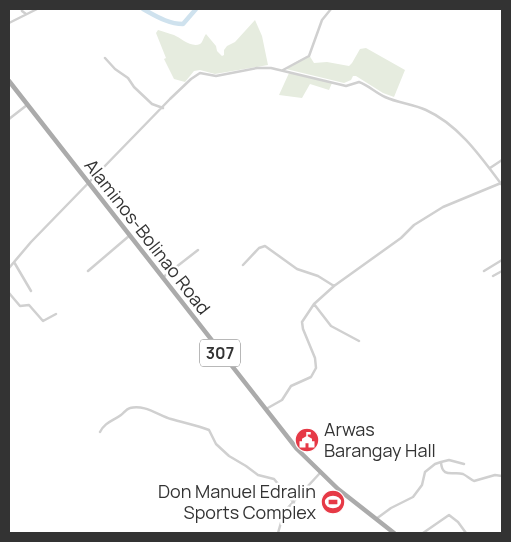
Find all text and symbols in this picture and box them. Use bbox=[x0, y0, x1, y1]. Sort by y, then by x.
street label: Alaminos-Bolinao Road bbox=[80, 154, 216, 319]
road number: 307 bbox=[200, 339, 240, 366]
place label: Arwas Barangay Hall bbox=[324, 417, 436, 462]
public building icon: Arwas Barangay Hall bbox=[294, 427, 320, 453]
place label: Don Manuel Edralin Sports Complex bbox=[158, 479, 317, 524]
sports icon: Don Manuel Edralin Sports Complex bbox=[320, 489, 346, 515]

